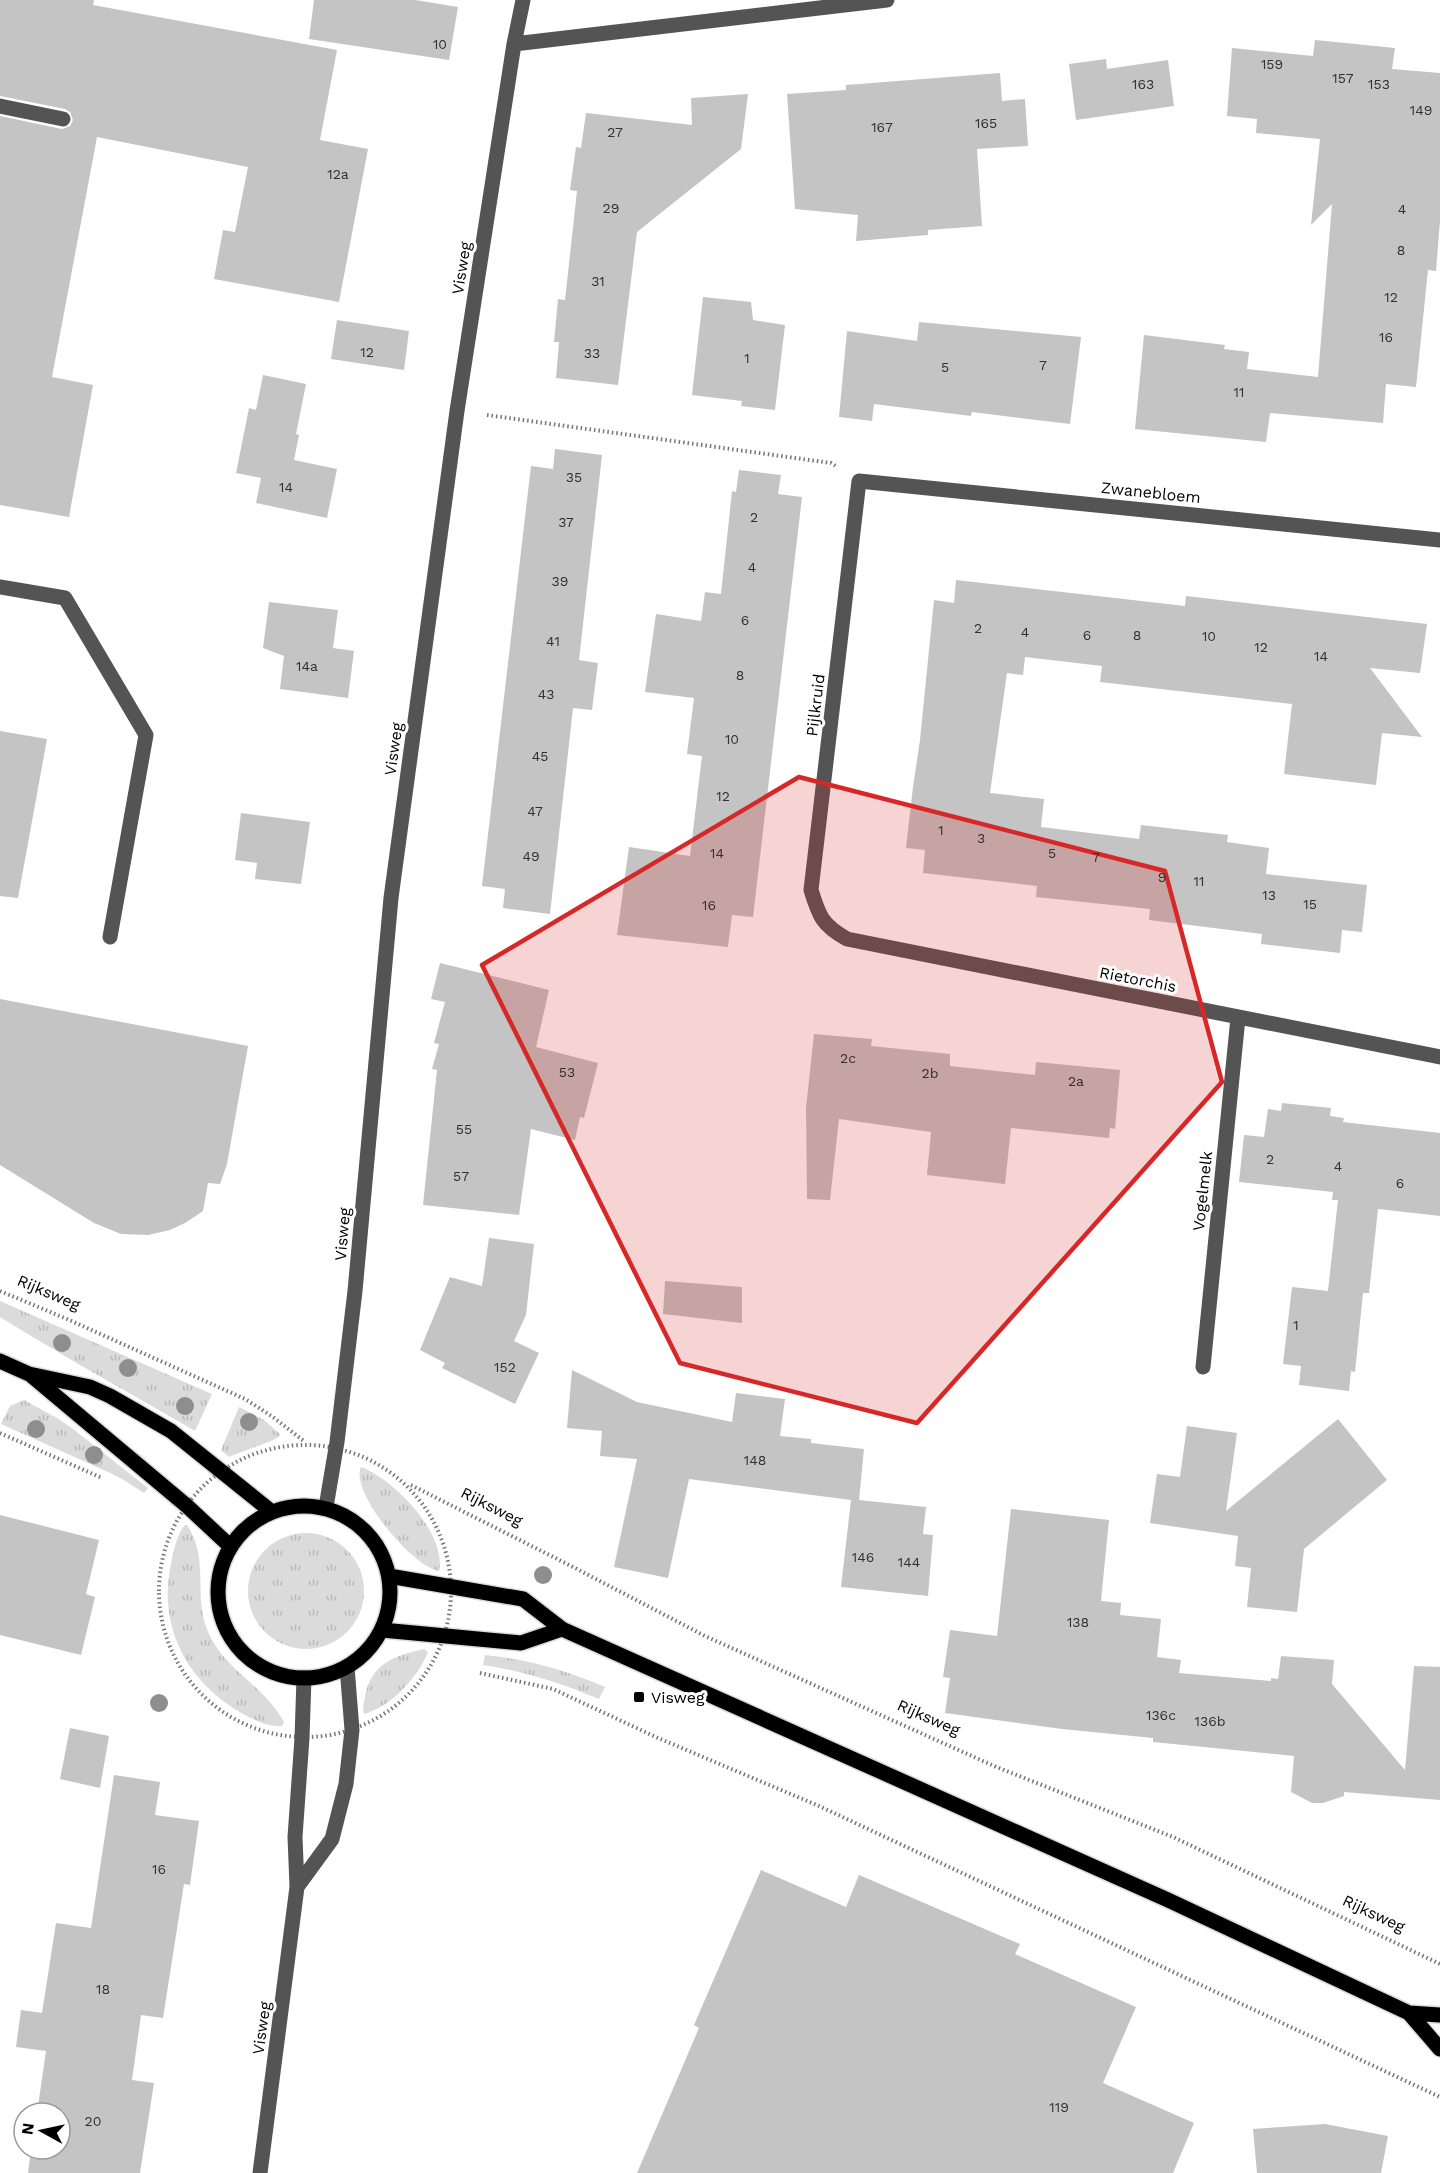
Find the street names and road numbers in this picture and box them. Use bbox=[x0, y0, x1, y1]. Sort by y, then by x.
street label: Visweg bbox=[448, 240, 475, 296]
street label: Zwanebloem bbox=[1100, 478, 1202, 507]
street label: Pijlkruid bbox=[802, 673, 829, 737]
street label: Visweg bbox=[380, 721, 407, 777]
street label: Rietorchis bbox=[1098, 963, 1178, 996]
street label: Vogelmelk bbox=[1189, 1150, 1216, 1232]
street label: Visweg bbox=[331, 1206, 354, 1261]
street label: Rijksweg bbox=[14, 1271, 84, 1314]
street label: Rijksweg bbox=[458, 1483, 526, 1530]
street label: Rijksweg bbox=[894, 1695, 964, 1740]
street label: Rijksweg bbox=[1340, 1891, 1409, 1936]
street label: Visweg bbox=[248, 2000, 275, 2056]

